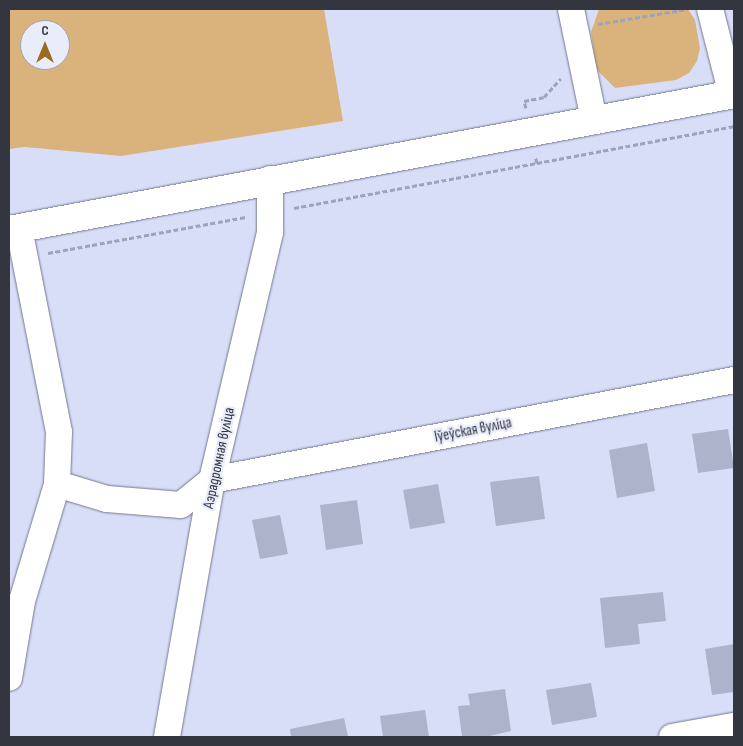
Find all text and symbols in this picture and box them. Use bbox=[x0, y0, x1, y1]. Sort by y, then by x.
north arrow bbox=[20, 20, 70, 70]
text: С bbox=[41, 22, 49, 39]
street label: Аэрадромная вуліца bbox=[200, 406, 238, 510]
street label: Іўеўская вуліца bbox=[433, 414, 513, 446]

